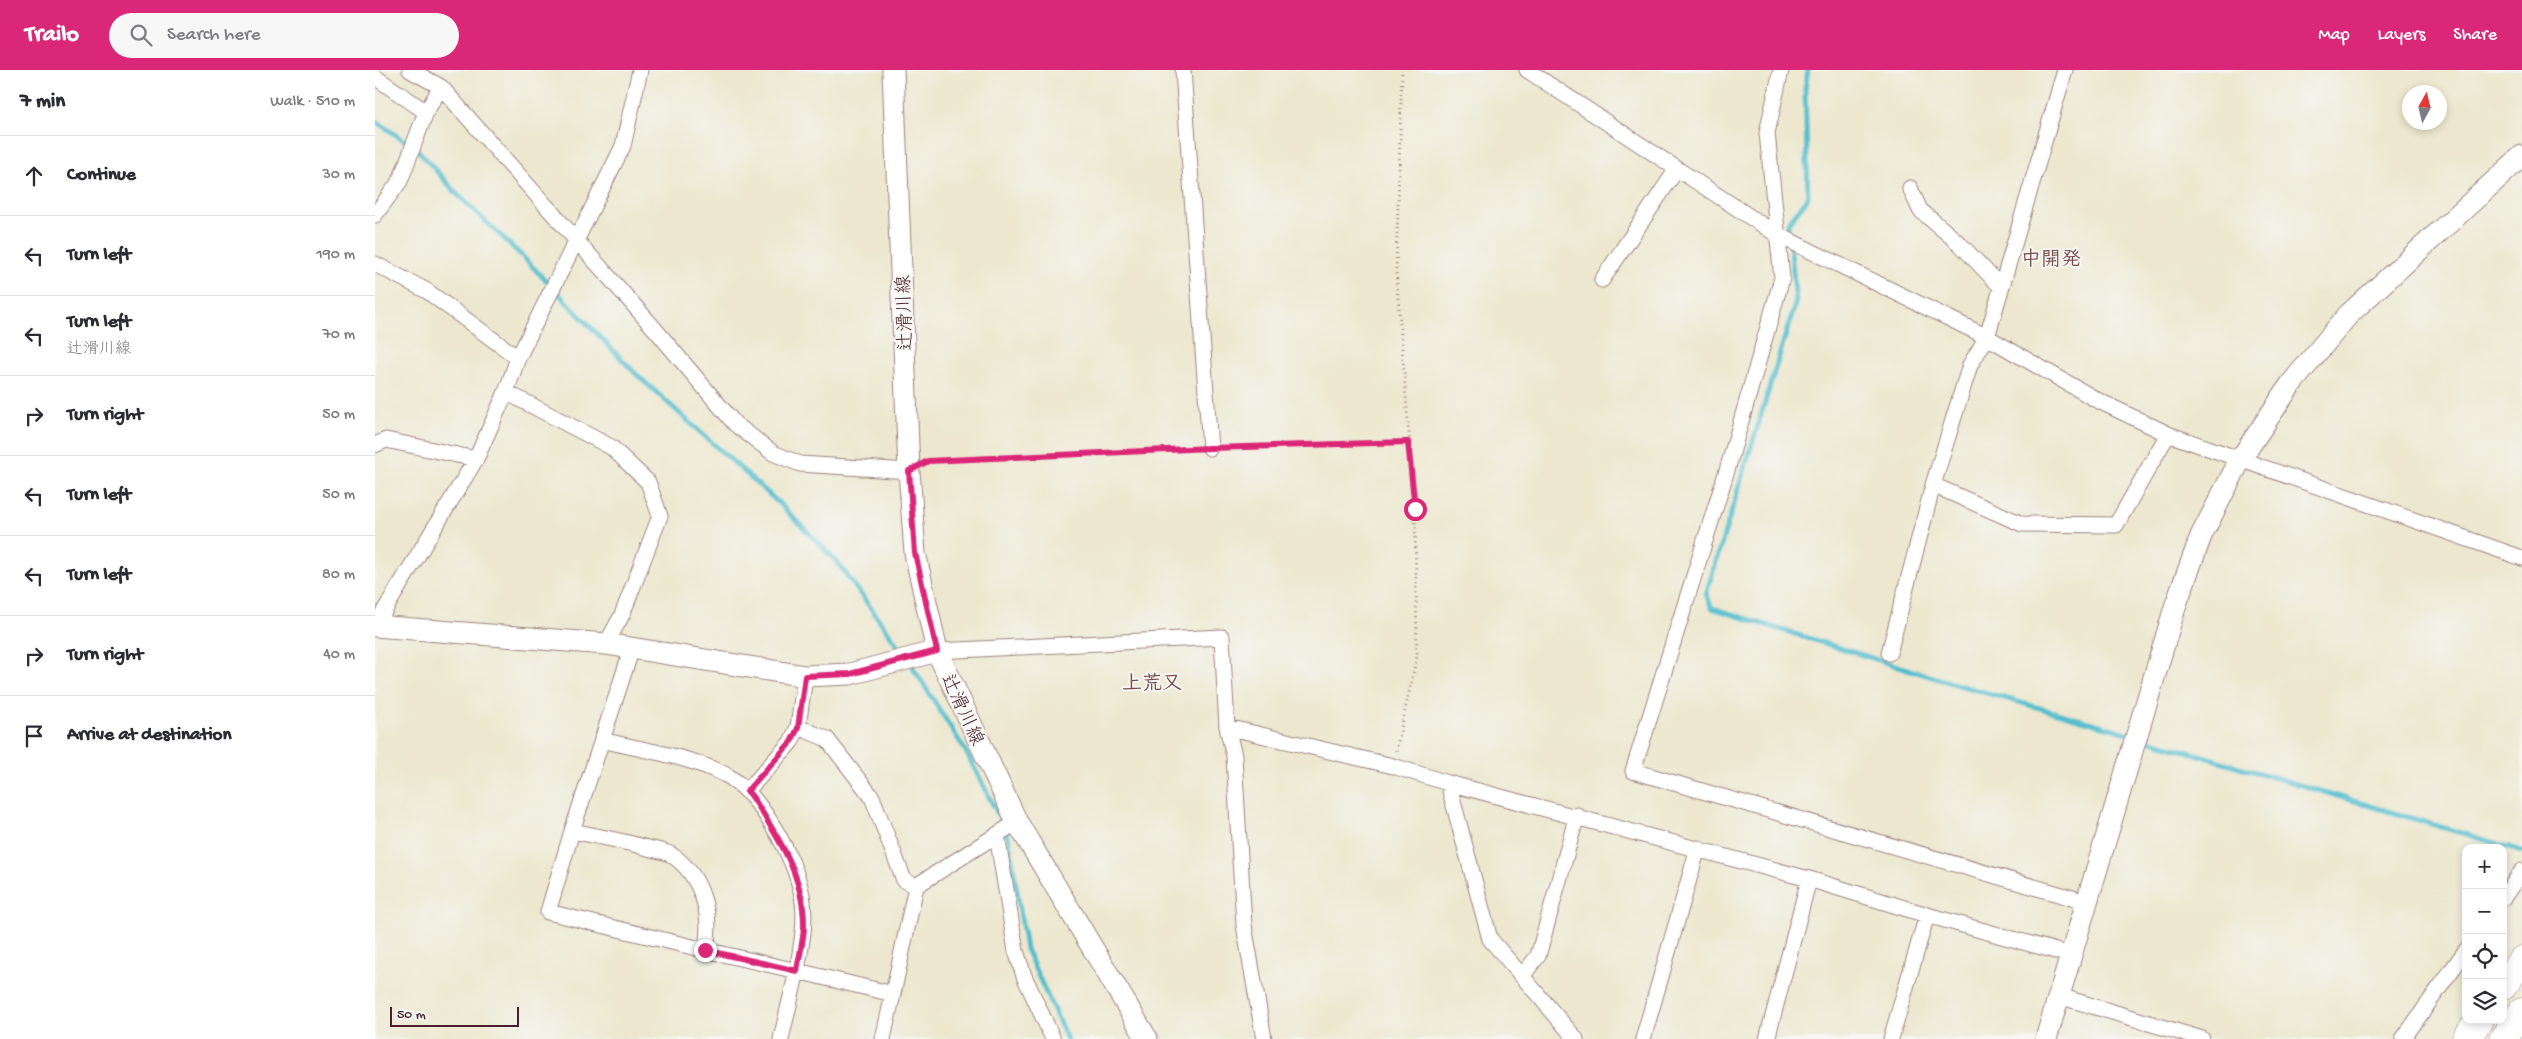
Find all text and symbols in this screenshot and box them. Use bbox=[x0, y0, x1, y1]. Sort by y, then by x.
search box bbox=[109, 13, 459, 58]
text: Trailo bbox=[25, 21, 79, 50]
icon: search bbox=[127, 21, 155, 49]
text: Search here bbox=[167, 24, 261, 47]
text: Map bbox=[2318, 25, 2350, 46]
text: Layers bbox=[2378, 25, 2425, 46]
text: Share bbox=[2453, 25, 2497, 46]
north arrow bbox=[2402, 85, 2447, 130]
text: 7 min bbox=[20, 90, 65, 115]
text: Walk · 510 m bbox=[270, 93, 355, 112]
icon: ahead bbox=[20, 162, 48, 190]
text: Continue bbox=[67, 164, 136, 187]
text: 30 m bbox=[322, 166, 355, 185]
icon: left bbox=[20, 242, 48, 270]
text: Turn left bbox=[67, 244, 131, 267]
text: 190 m bbox=[316, 246, 355, 265]
district label: 中開発 bbox=[2021, 248, 2081, 273]
street label: 辻滑川線 bbox=[893, 274, 919, 351]
text: Turn left bbox=[67, 311, 131, 334]
icon: left bbox=[20, 322, 48, 350]
text: 70 m bbox=[322, 326, 355, 345]
text: 辻滑川線 bbox=[67, 341, 131, 360]
icon: right bbox=[20, 402, 48, 430]
text: Turn right bbox=[67, 404, 143, 427]
text: 50 m bbox=[322, 406, 355, 425]
icon: left bbox=[20, 482, 48, 510]
text: Turn left bbox=[67, 484, 131, 507]
text: 50 m bbox=[322, 486, 355, 505]
route start bbox=[1404, 498, 1427, 521]
icon: left bbox=[20, 562, 48, 590]
text: Turn left bbox=[67, 564, 131, 587]
text: 80 m bbox=[322, 566, 355, 585]
icon: right bbox=[20, 642, 48, 670]
text: Turn right bbox=[67, 644, 143, 667]
text: 40 m bbox=[323, 646, 355, 665]
street label: 辻滑川線 bbox=[934, 671, 988, 750]
district label: 上荒又 bbox=[1122, 672, 1182, 697]
icon: arrive bbox=[20, 722, 48, 750]
text: Arrive at destination bbox=[67, 724, 231, 747]
map controls bbox=[2462, 844, 2507, 1024]
button: + bbox=[2462, 844, 2507, 889]
button: − bbox=[2462, 889, 2507, 934]
button: locate bbox=[2462, 934, 2507, 979]
route end bbox=[694, 939, 717, 962]
button: layers bbox=[2462, 979, 2507, 1024]
scale bar bbox=[390, 1004, 519, 1027]
text: 50 m bbox=[397, 1007, 426, 1024]

